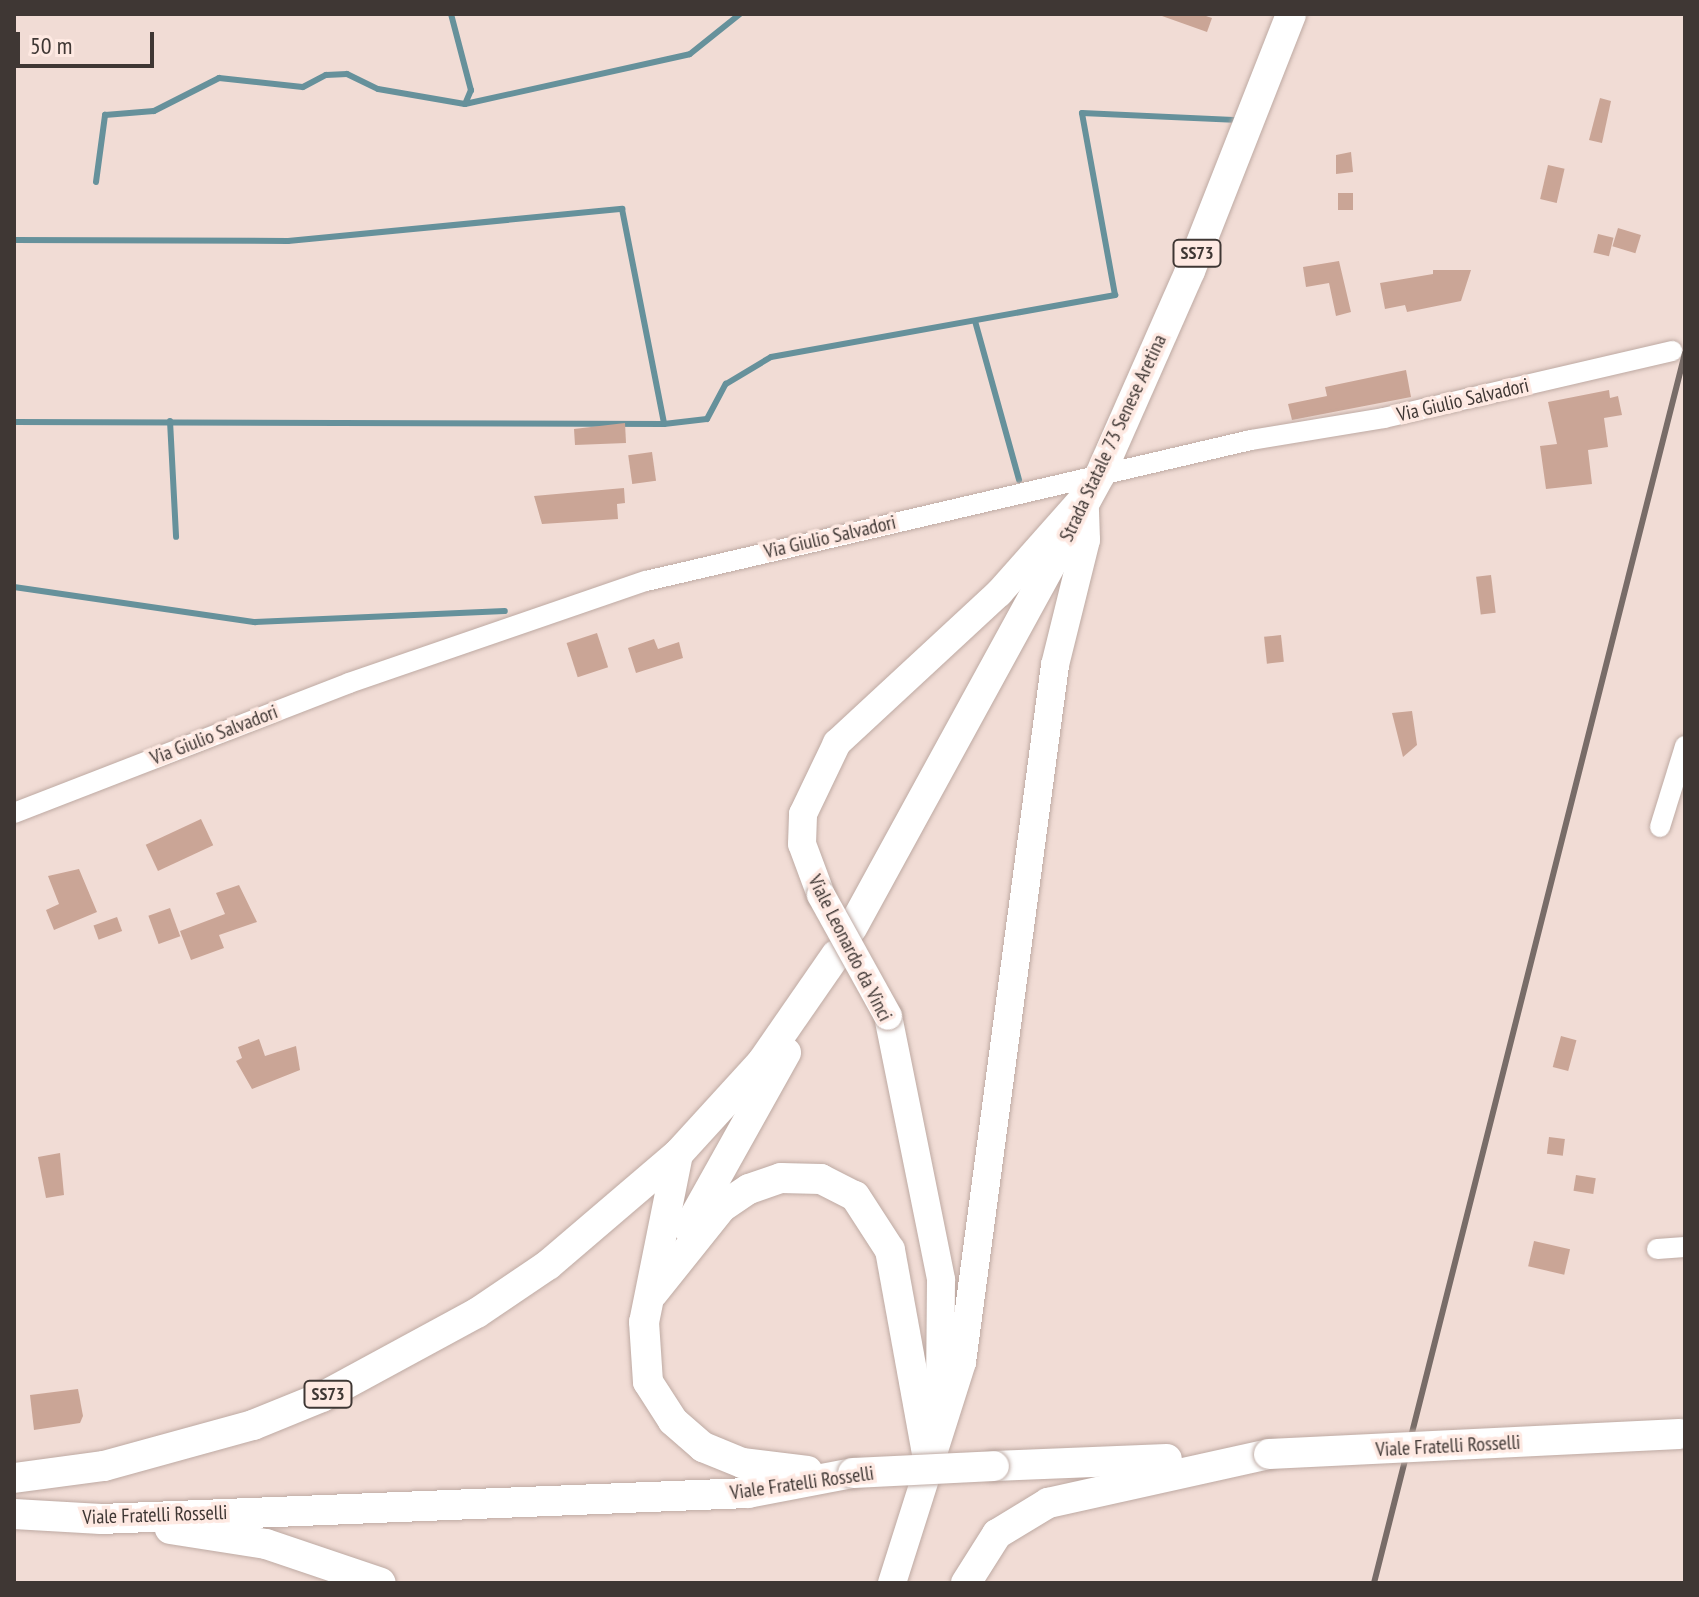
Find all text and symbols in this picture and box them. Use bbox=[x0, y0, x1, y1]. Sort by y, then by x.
scale bar bbox=[20, 16, 158, 66]
text: 50 m bbox=[30, 30, 72, 61]
road number: SS73 bbox=[1171, 239, 1223, 267]
street label: Strada Statale 73 Senese Aretina bbox=[1054, 330, 1172, 546]
street label: Via Giulio Salvadori bbox=[1395, 373, 1531, 427]
street label: Via Giulio Salvadori bbox=[762, 510, 898, 564]
street label: Via Giulio Salvadori bbox=[147, 700, 281, 770]
street label: Viale Leonardo da Vinci bbox=[803, 871, 897, 1025]
road number: SS73 bbox=[302, 1380, 354, 1408]
street label: Viale Fratelli Rosselli bbox=[1375, 1430, 1521, 1462]
street label: Viale Fratelli Rosselli bbox=[729, 1461, 875, 1505]
street label: Viale Fratelli Rosselli bbox=[82, 1500, 228, 1530]

